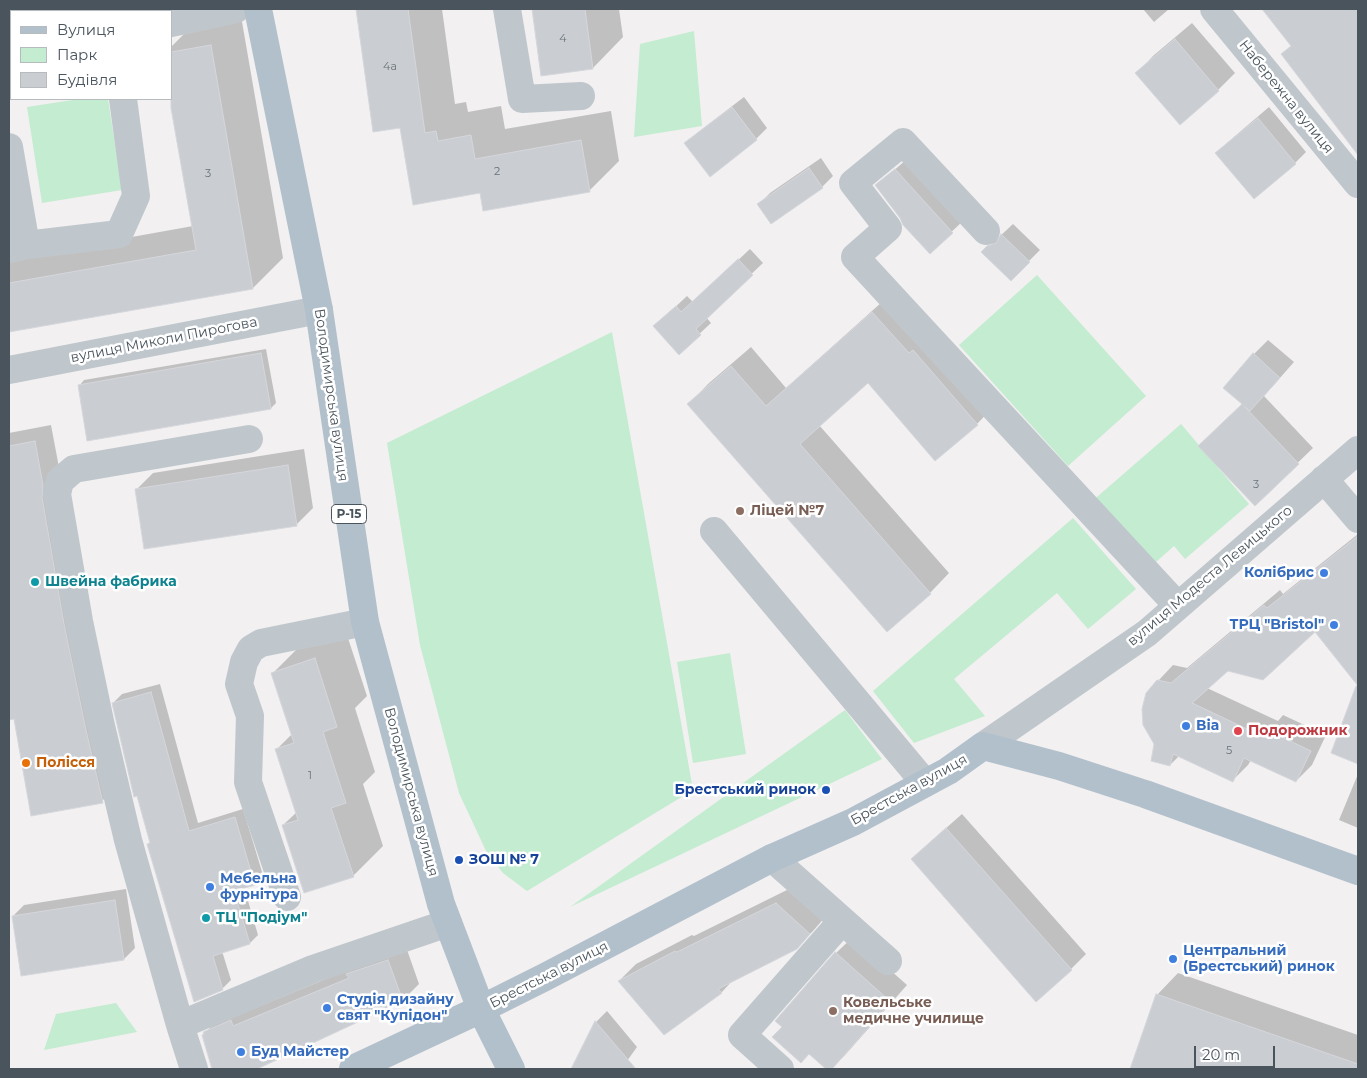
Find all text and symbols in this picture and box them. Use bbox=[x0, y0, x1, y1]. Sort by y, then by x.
legend bbox=[10, 10, 172, 100]
text: Вулиця bbox=[57, 20, 115, 39]
house number: 4 bbox=[559, 32, 567, 46]
street label: Набережна вулиця bbox=[1235, 37, 1337, 157]
text: Парк bbox=[57, 45, 97, 64]
house number: 4а bbox=[383, 60, 397, 74]
text: Будівля bbox=[57, 70, 117, 89]
house number: 2 bbox=[494, 165, 500, 179]
house number: 3 bbox=[205, 167, 211, 181]
street label: Володимирська вулиця bbox=[311, 308, 351, 482]
street label: вулиця Миколи Пирогова bbox=[69, 314, 259, 366]
house number: 3 bbox=[1253, 478, 1259, 492]
street label: вулиця Модеста Левицького bbox=[1124, 502, 1296, 650]
place label: Ліцей №7 bbox=[750, 503, 824, 519]
road number: Р-15 bbox=[332, 504, 366, 524]
marker: Ліцей №7 bbox=[734, 505, 746, 517]
place label: Колібрис bbox=[1244, 565, 1314, 581]
marker: Колібрис bbox=[1318, 567, 1330, 579]
place label: Швейна фабрика bbox=[45, 574, 177, 590]
marker: Швейна фабрика bbox=[29, 576, 41, 588]
place label: ТРЦ "Bristol" bbox=[1230, 617, 1324, 633]
marker: ТРЦ "Bristol" bbox=[1328, 619, 1340, 631]
street label: Володимирська вулиця bbox=[380, 706, 442, 878]
place label: Віа bbox=[1196, 718, 1219, 734]
marker: Віа bbox=[1180, 720, 1192, 732]
place label: Подорожник bbox=[1248, 723, 1347, 739]
marker: Подорожник bbox=[1232, 725, 1244, 737]
house number: 5 bbox=[1226, 744, 1232, 758]
street label: Брестська вулиця bbox=[848, 751, 970, 829]
place label: Полісся bbox=[36, 755, 95, 771]
marker: Полісся bbox=[20, 757, 32, 769]
house number: 1 bbox=[308, 769, 312, 783]
place label: Брестський ринок bbox=[674, 782, 816, 798]
marker: Брестський ринок bbox=[820, 784, 832, 796]
place label: ЗОШ № 7 bbox=[469, 852, 539, 868]
marker: ЗОШ № 7 bbox=[453, 854, 465, 866]
place label: Мебельна фурнітура bbox=[220, 871, 298, 904]
marker: Мебельна фурнітура bbox=[204, 881, 216, 893]
place label: ТЦ "Подіум" bbox=[216, 910, 307, 926]
marker: ТЦ "Подіум" bbox=[200, 912, 212, 924]
street label: Брестська вулиця bbox=[487, 938, 611, 1012]
place label: Центральний (Брестський) ринок bbox=[1183, 943, 1335, 976]
marker: Центральний (Брестський) ринок bbox=[1167, 953, 1179, 965]
place label: Студія дизайну свят "Купідон" bbox=[337, 992, 454, 1024]
place label: Ковельське медичне училище bbox=[843, 995, 984, 1028]
marker: Студія дизайну свят "Купідон" bbox=[321, 1002, 333, 1014]
marker: Ковельське медичне училище bbox=[827, 1005, 839, 1017]
scale bar bbox=[1197, 1036, 1278, 1068]
place label: Буд Майстер bbox=[251, 1044, 349, 1060]
text: 20 m bbox=[1202, 1045, 1240, 1064]
marker: Буд Майстер bbox=[235, 1046, 247, 1058]

